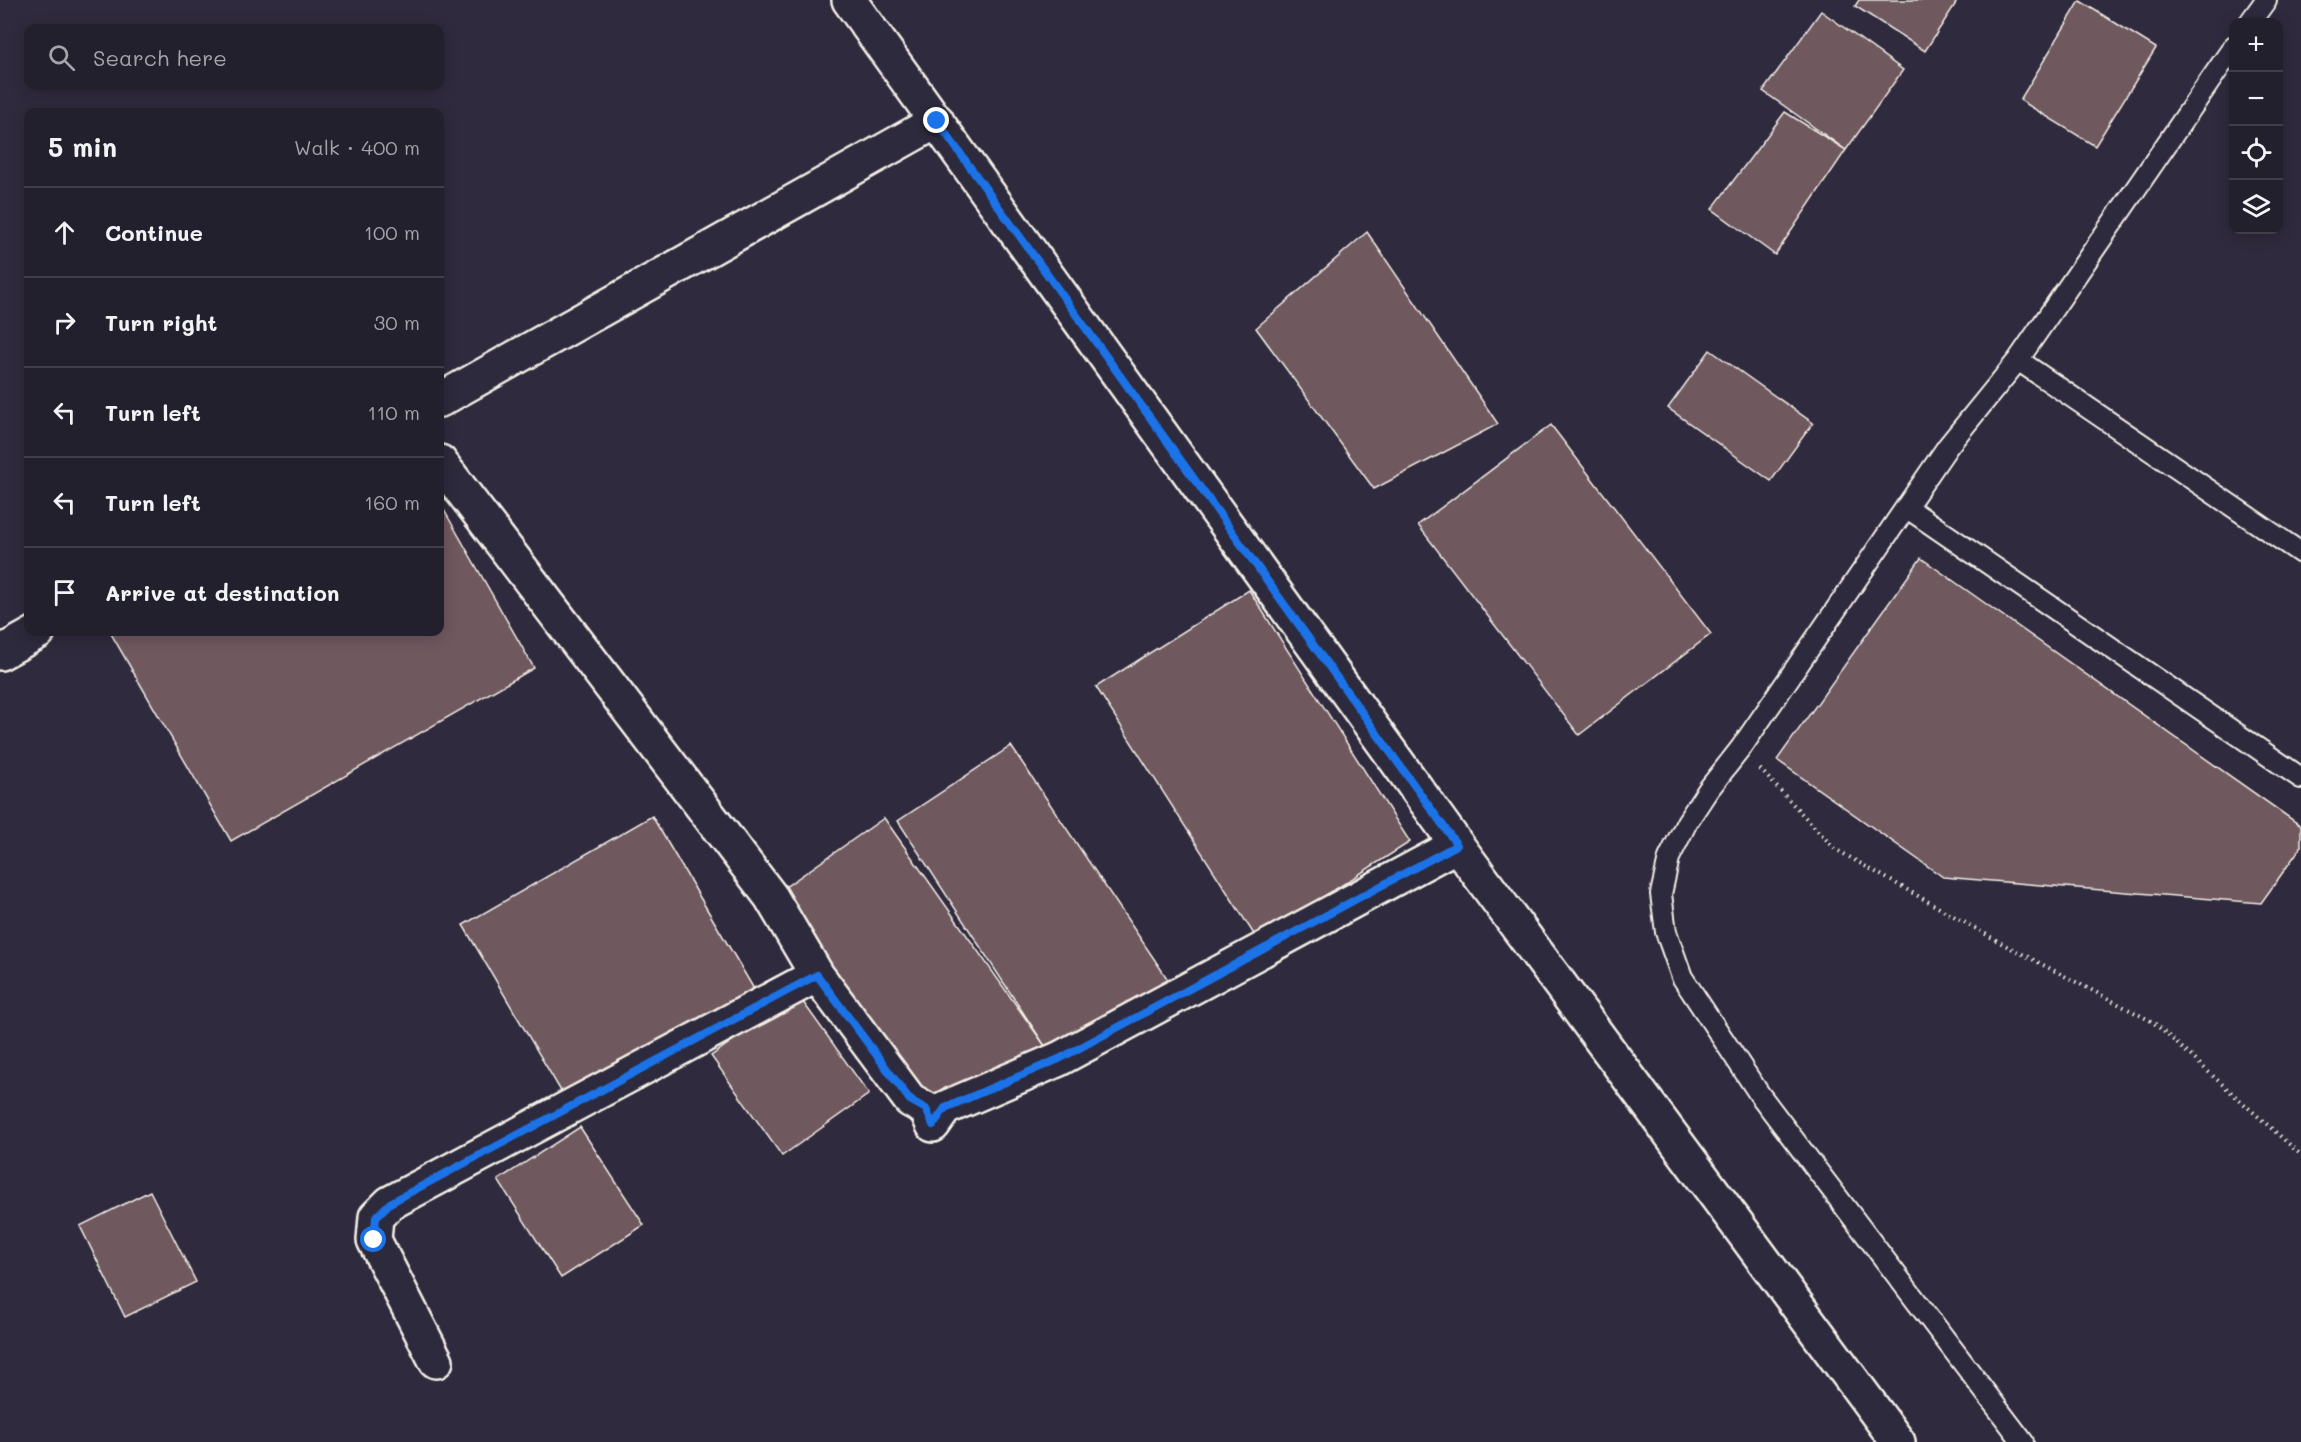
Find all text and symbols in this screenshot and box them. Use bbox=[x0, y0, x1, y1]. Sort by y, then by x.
map controls bbox=[2229, 18, 2283, 234]
button: + bbox=[2229, 18, 2283, 72]
search box bbox=[24, 24, 444, 90]
icon: search bbox=[45, 41, 78, 74]
text: Search here bbox=[93, 43, 227, 72]
button: − bbox=[2229, 72, 2283, 126]
route end bbox=[923, 107, 949, 133]
button: locate bbox=[2229, 126, 2283, 180]
text: 5 min bbox=[48, 130, 117, 164]
text: Walk · 400 m bbox=[294, 134, 420, 160]
button: layers bbox=[2229, 180, 2283, 234]
icon: ahead bbox=[48, 216, 81, 249]
text: Continue bbox=[105, 218, 203, 247]
text: 100 m bbox=[364, 219, 420, 245]
icon: right bbox=[48, 306, 81, 339]
text: Turn right bbox=[105, 308, 217, 337]
text: 30 m bbox=[374, 309, 420, 335]
icon: left bbox=[48, 396, 81, 429]
text: Turn left bbox=[105, 398, 201, 427]
text: 110 m bbox=[367, 399, 420, 425]
icon: left bbox=[48, 486, 81, 519]
text: Turn left bbox=[105, 488, 201, 517]
text: 160 m bbox=[364, 489, 420, 515]
icon: arrive bbox=[48, 576, 81, 609]
text: Arrive at destination bbox=[105, 578, 340, 607]
route start bbox=[360, 1226, 386, 1252]

